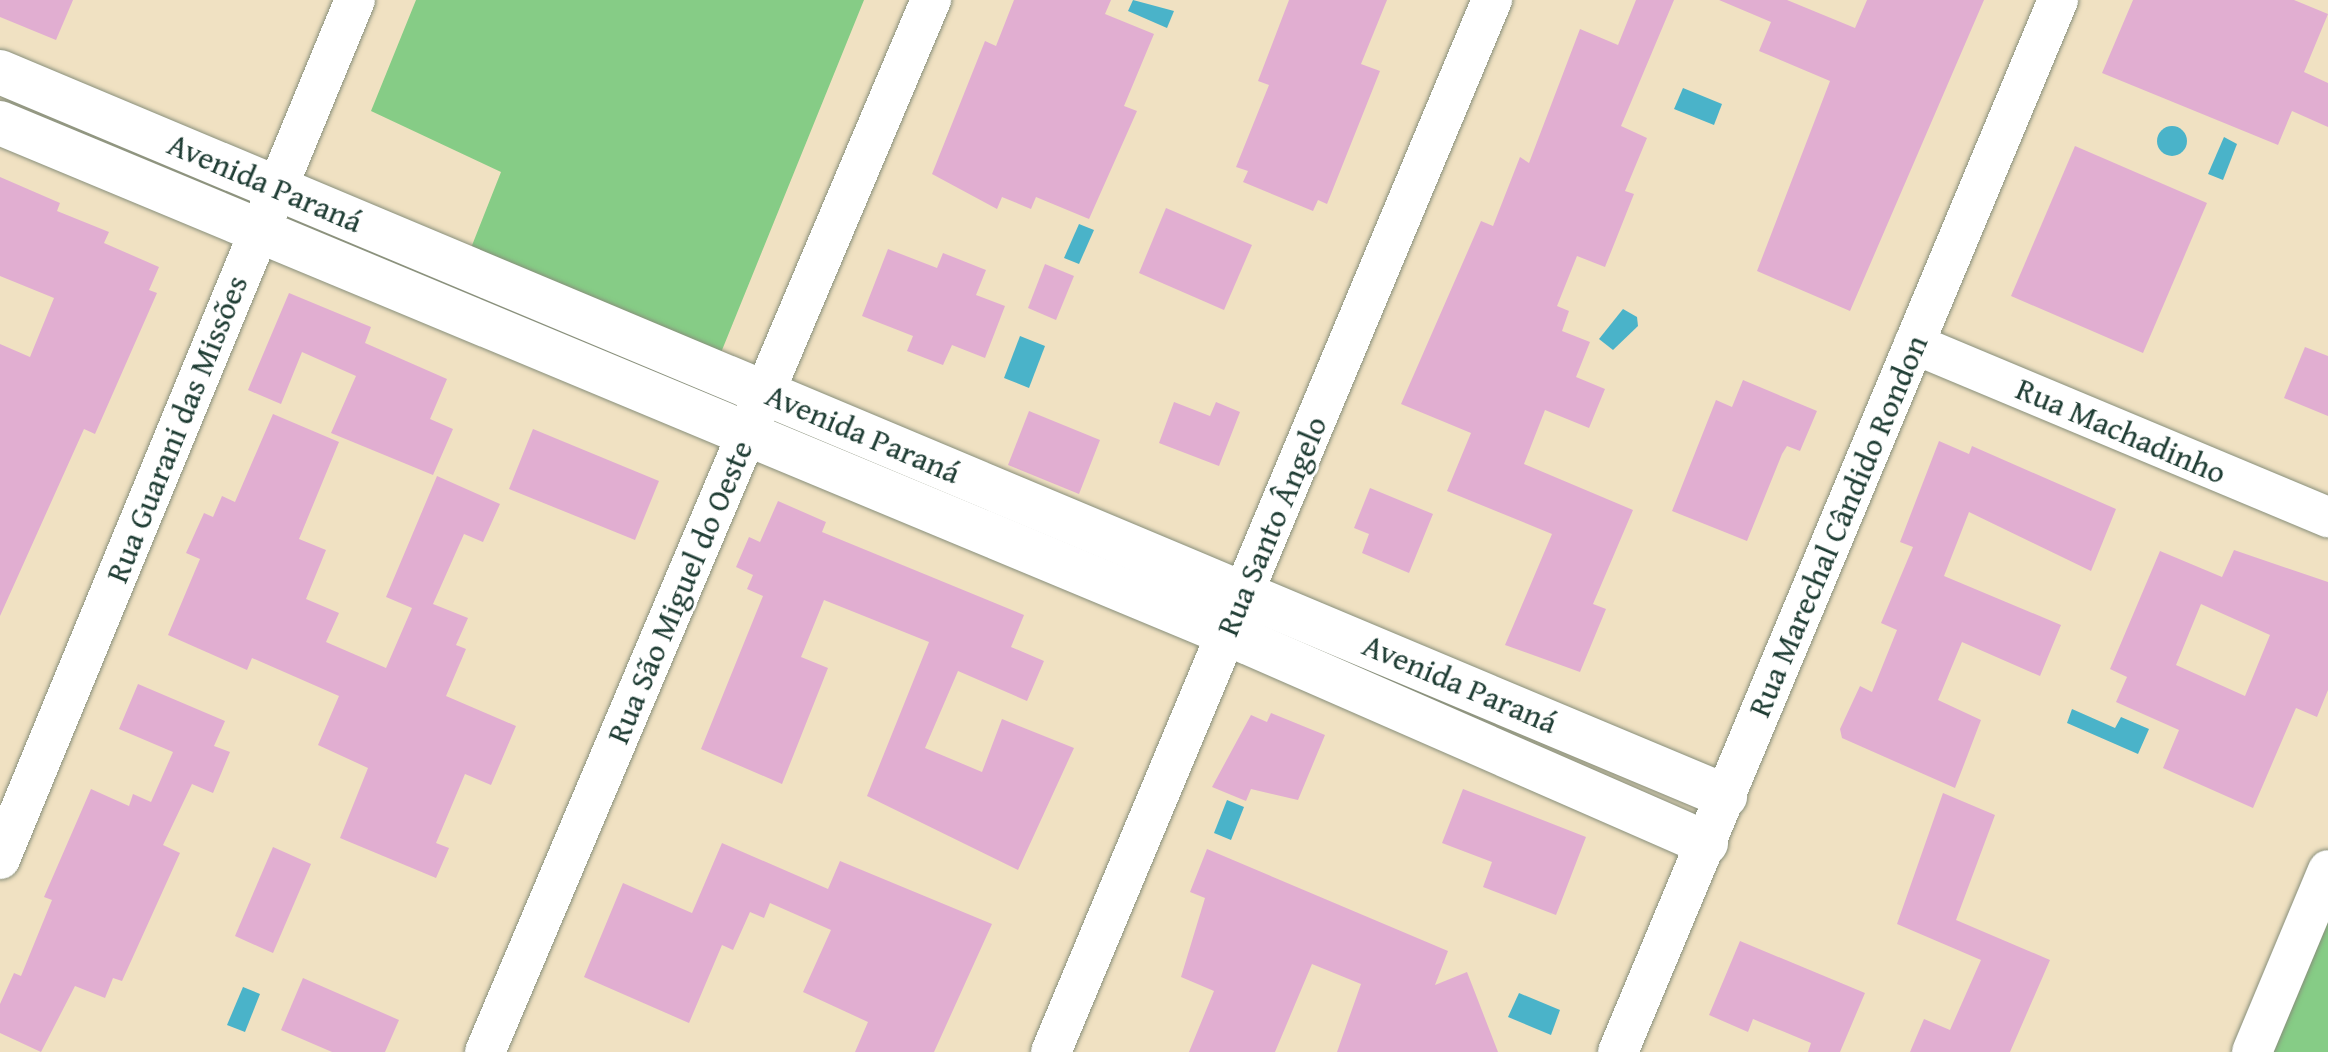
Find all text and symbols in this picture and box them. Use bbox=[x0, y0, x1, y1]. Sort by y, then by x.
street label: Avenida Paraná bbox=[162, 125, 368, 241]
street label: Rua Guarani das Missões bbox=[98, 270, 256, 588]
street label: Rua Marechal Cândido Rondon bbox=[1740, 329, 1936, 723]
street label: Rua Machadinho bbox=[2010, 369, 2232, 493]
street label: Avenida Paraná bbox=[760, 376, 966, 492]
street label: Rua Santo Ângelo bbox=[1208, 410, 1336, 642]
street label: Rua São Miguel do Oeste bbox=[599, 435, 761, 749]
street label: Avenida Paraná bbox=[1357, 626, 1563, 742]

